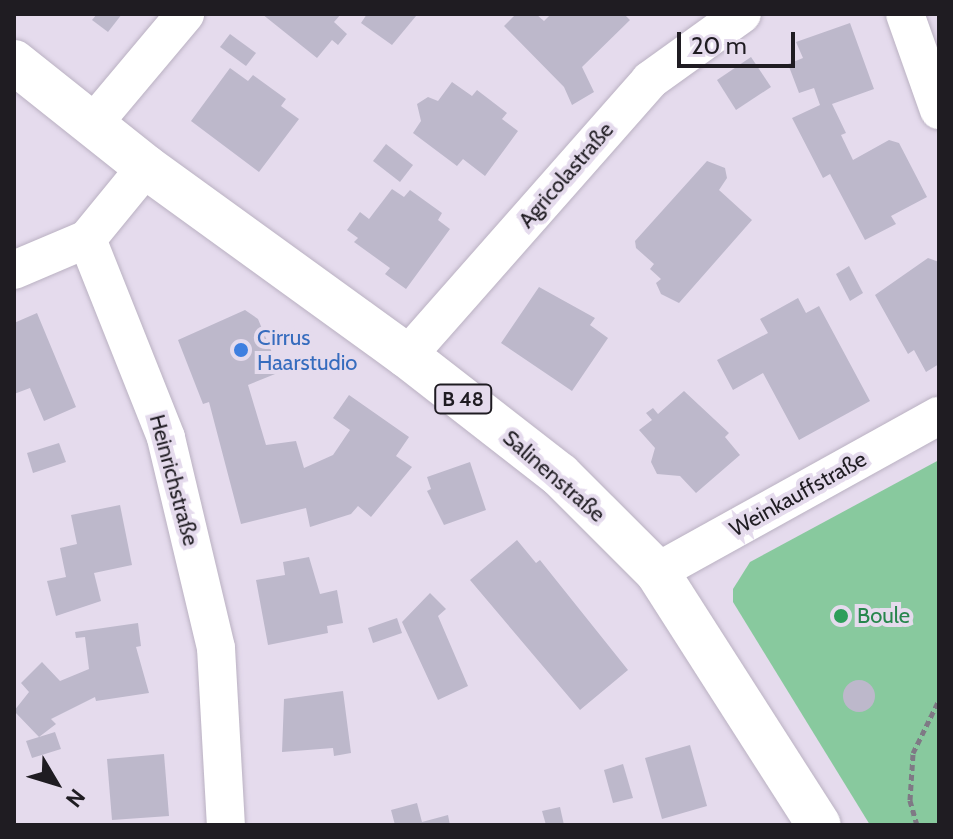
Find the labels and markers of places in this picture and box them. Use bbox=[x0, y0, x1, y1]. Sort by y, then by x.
place label: Cirrus Haarstudio bbox=[257, 324, 357, 376]
marker: Cirrus Haarstudio bbox=[232, 341, 250, 359]
place label: Boule bbox=[857, 603, 910, 629]
marker: Boule bbox=[832, 607, 850, 625]

